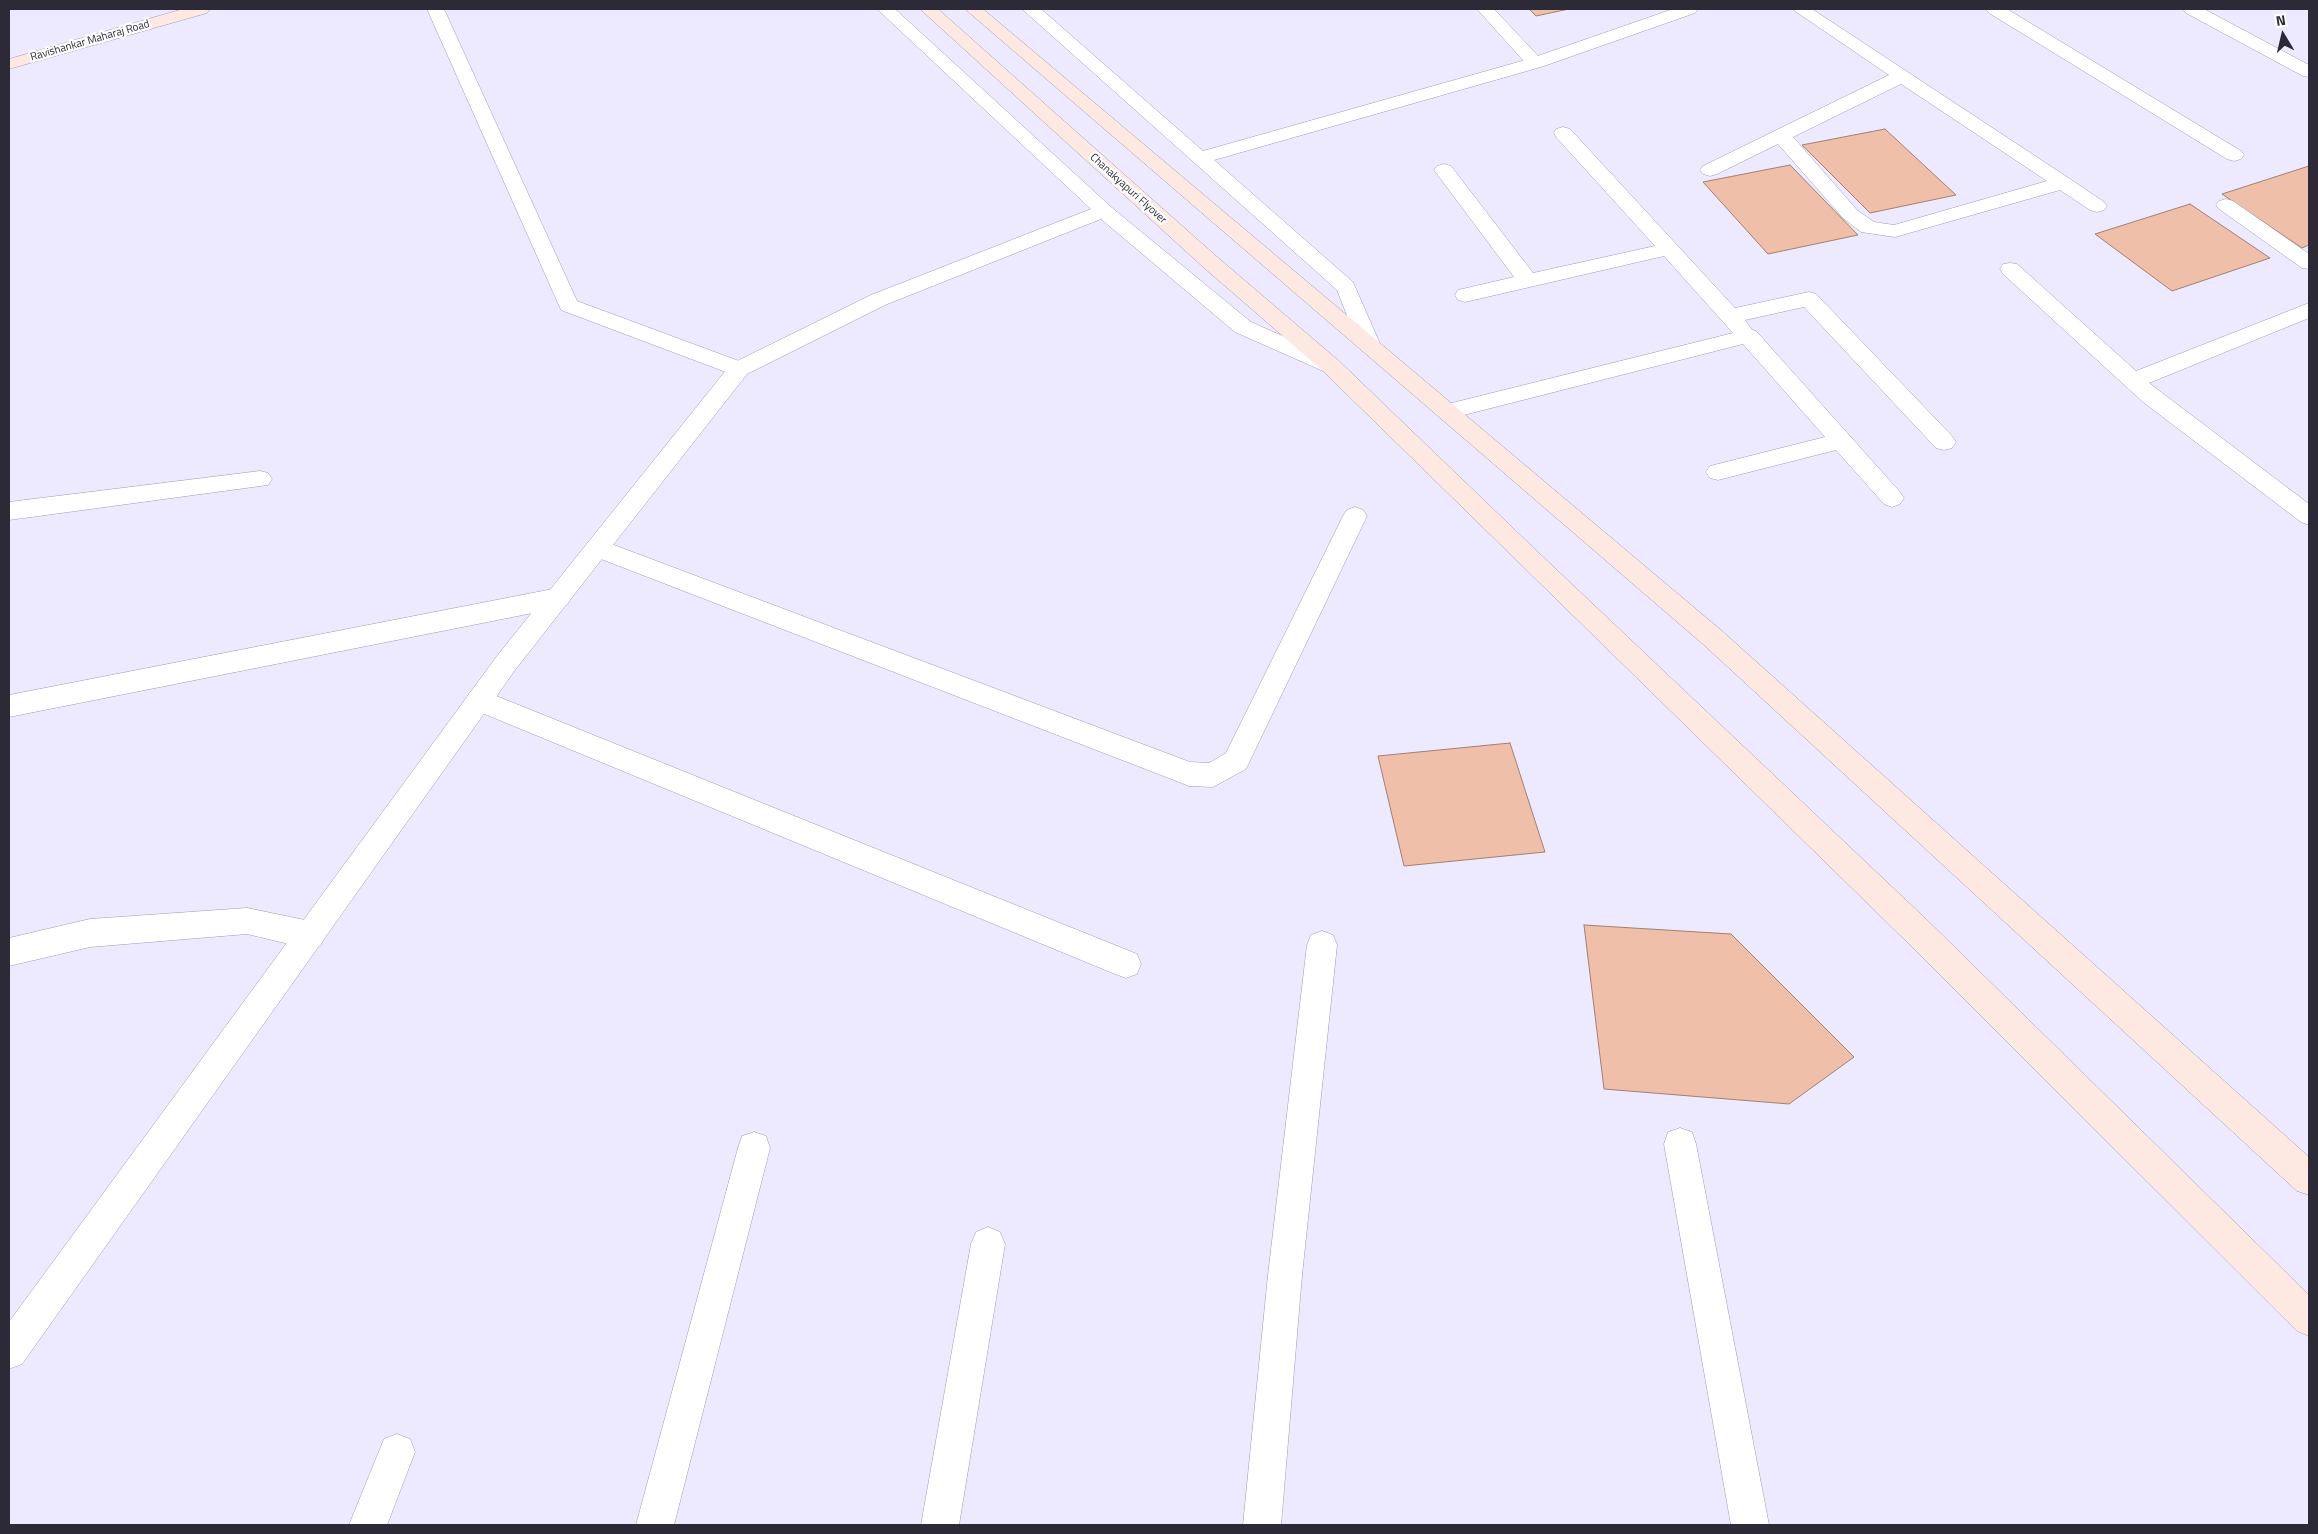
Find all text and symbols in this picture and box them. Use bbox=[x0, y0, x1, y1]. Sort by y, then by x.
text: N bbox=[2274, 9, 2287, 31]
north arrow bbox=[2258, 10, 2308, 60]
street label: Ravishankar Maharaj Road bbox=[29, 18, 151, 64]
street label: Chanakyapuri Flyover bbox=[1087, 151, 1169, 227]

